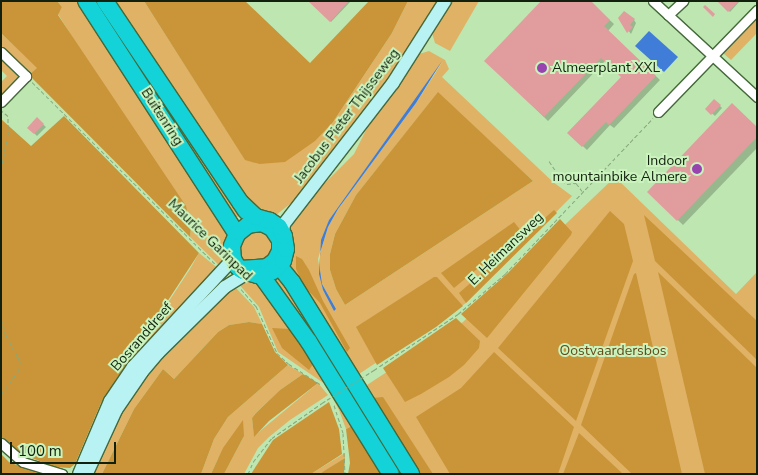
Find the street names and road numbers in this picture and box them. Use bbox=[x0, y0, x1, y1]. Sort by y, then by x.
street label: Jacobus Pieter Thijsseweg bbox=[291, 45, 403, 187]
street label: Buitenring bbox=[137, 85, 187, 149]
street label: Maurice Garinpad bbox=[164, 196, 256, 284]
street label: E. Heimansweg bbox=[465, 209, 547, 289]
street label: Bosranddreef bbox=[108, 299, 176, 375]

